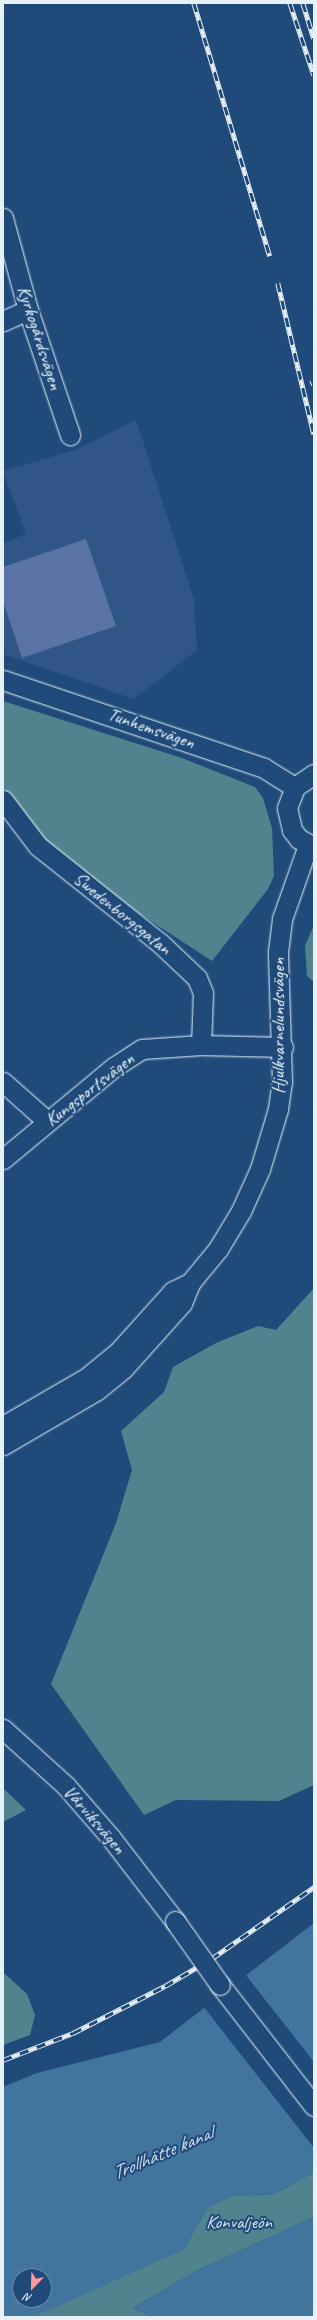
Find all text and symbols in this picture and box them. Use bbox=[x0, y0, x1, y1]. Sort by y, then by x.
street label: Kyrkogårdsvägen bbox=[12, 283, 66, 393]
street label: Tunhemsvägen bbox=[104, 703, 198, 755]
street label: Swedenborgsgatan bbox=[68, 868, 176, 960]
street label: Hjulkvarnelundsvägen bbox=[268, 958, 290, 1094]
street label: Kungsportsvägen bbox=[41, 1048, 139, 1132]
street label: Vårviksvägen bbox=[58, 1781, 130, 1859]
water label: Trollhätte kanal bbox=[108, 2121, 216, 2185]
park label: Konvaljeön bbox=[206, 2212, 272, 2234]
north arrow bbox=[12, 2268, 52, 2308]
text: N bbox=[22, 2290, 34, 2306]

